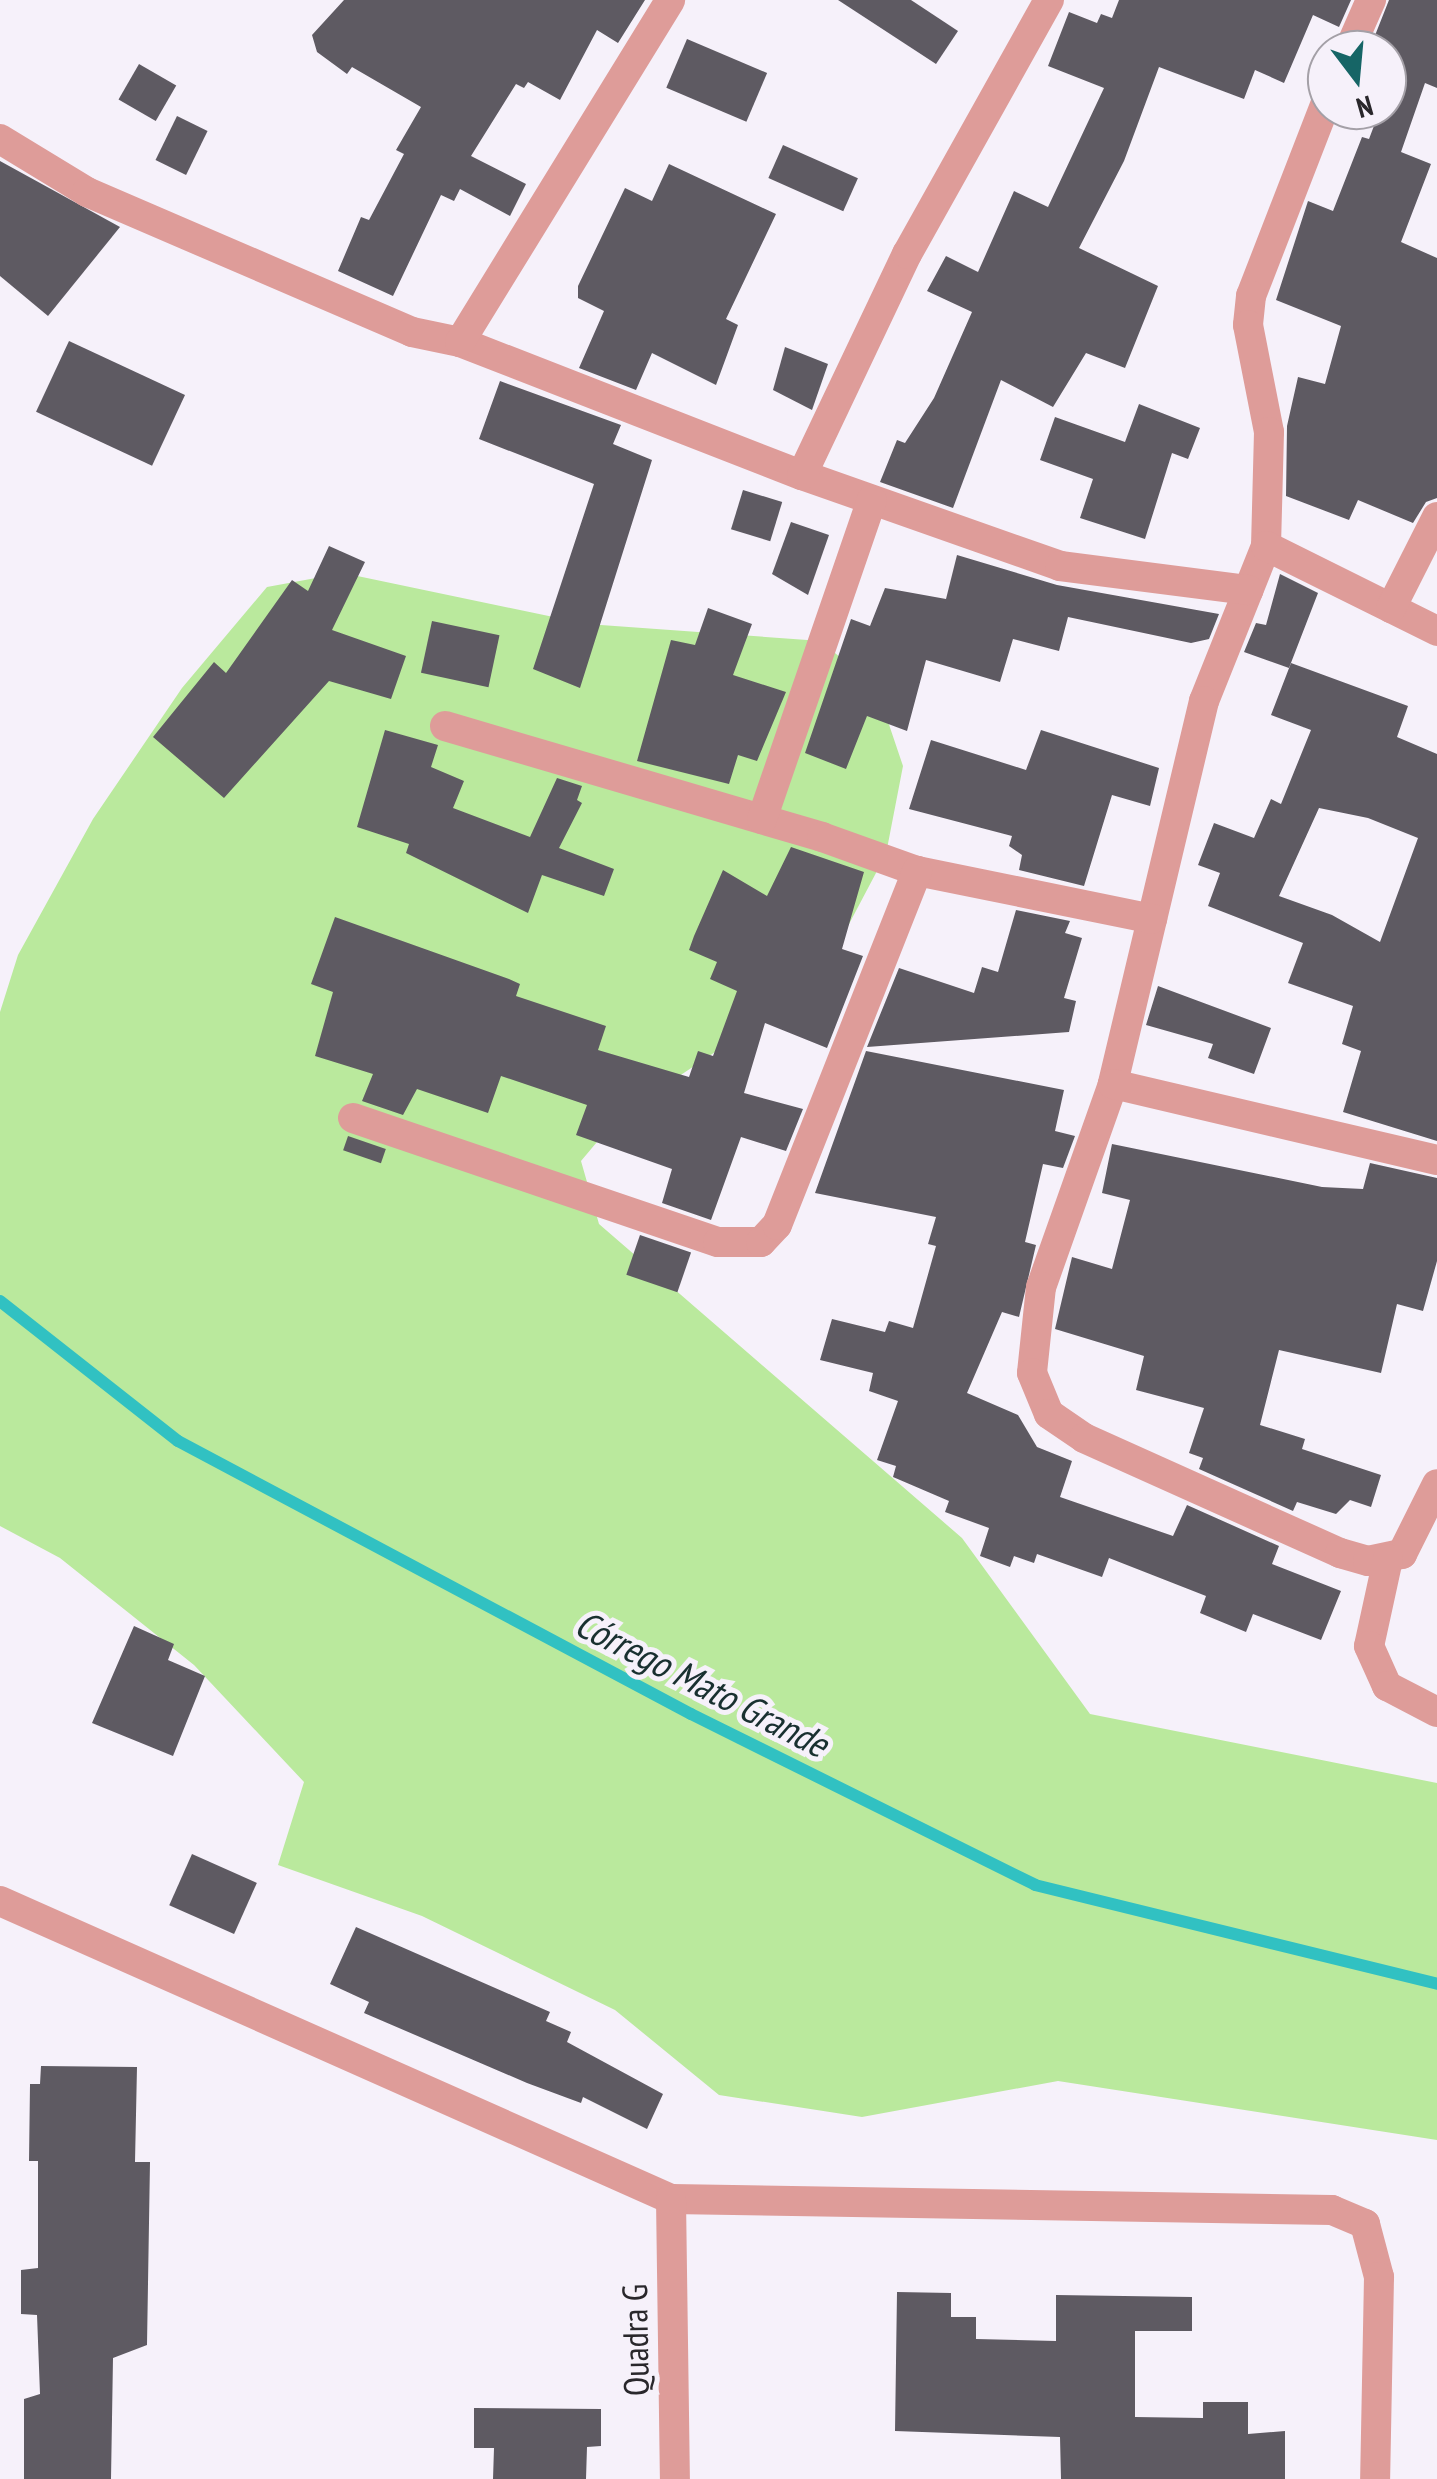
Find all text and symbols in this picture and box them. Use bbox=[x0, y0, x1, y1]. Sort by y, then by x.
north arrow bbox=[1307, 30, 1407, 130]
text: N bbox=[1352, 88, 1377, 127]
water label: Córrego Mato Grande bbox=[568, 1600, 836, 1766]
street label: Quadra G bbox=[613, 2284, 657, 2396]

